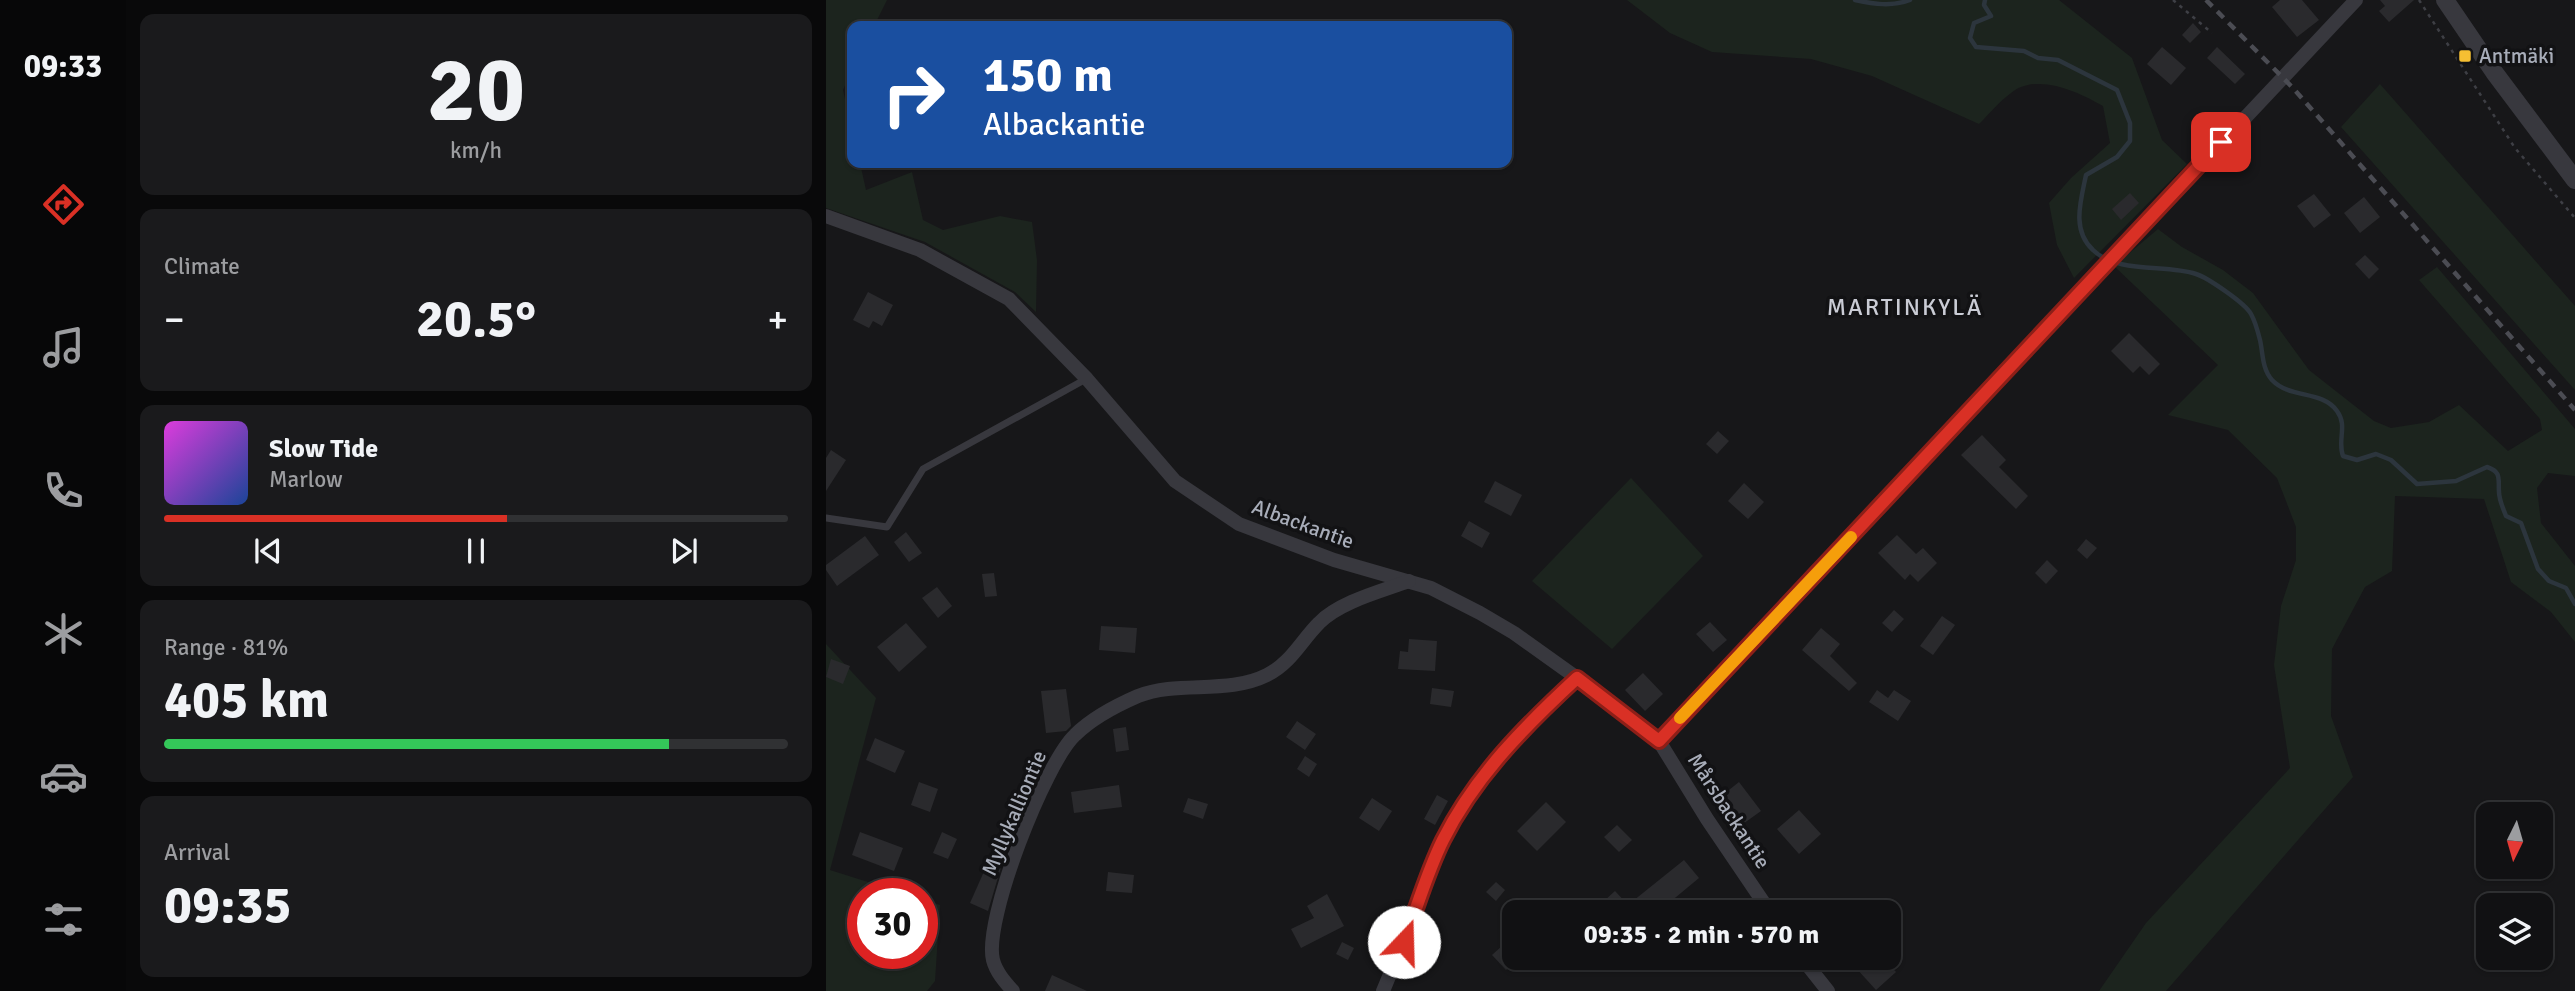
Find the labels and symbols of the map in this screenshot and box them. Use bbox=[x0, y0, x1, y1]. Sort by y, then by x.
place label: Antmäki bbox=[2479, 43, 2554, 69]
marker: Antmäki bbox=[2457, 48, 2473, 64]
pin bbox=[2191, 112, 2251, 172]
district label: MARTINKYLÄ bbox=[1827, 292, 1983, 322]
street label: Albackantie bbox=[1248, 494, 1358, 554]
street label: Myllykalliontie bbox=[976, 747, 1052, 879]
street label: Mårsbackantie bbox=[1682, 748, 1776, 874]
north arrow bbox=[2476, 802, 2553, 878]
speed limit sign: 30 bbox=[847, 878, 938, 969]
position arrow bbox=[1367, 905, 1441, 979]

